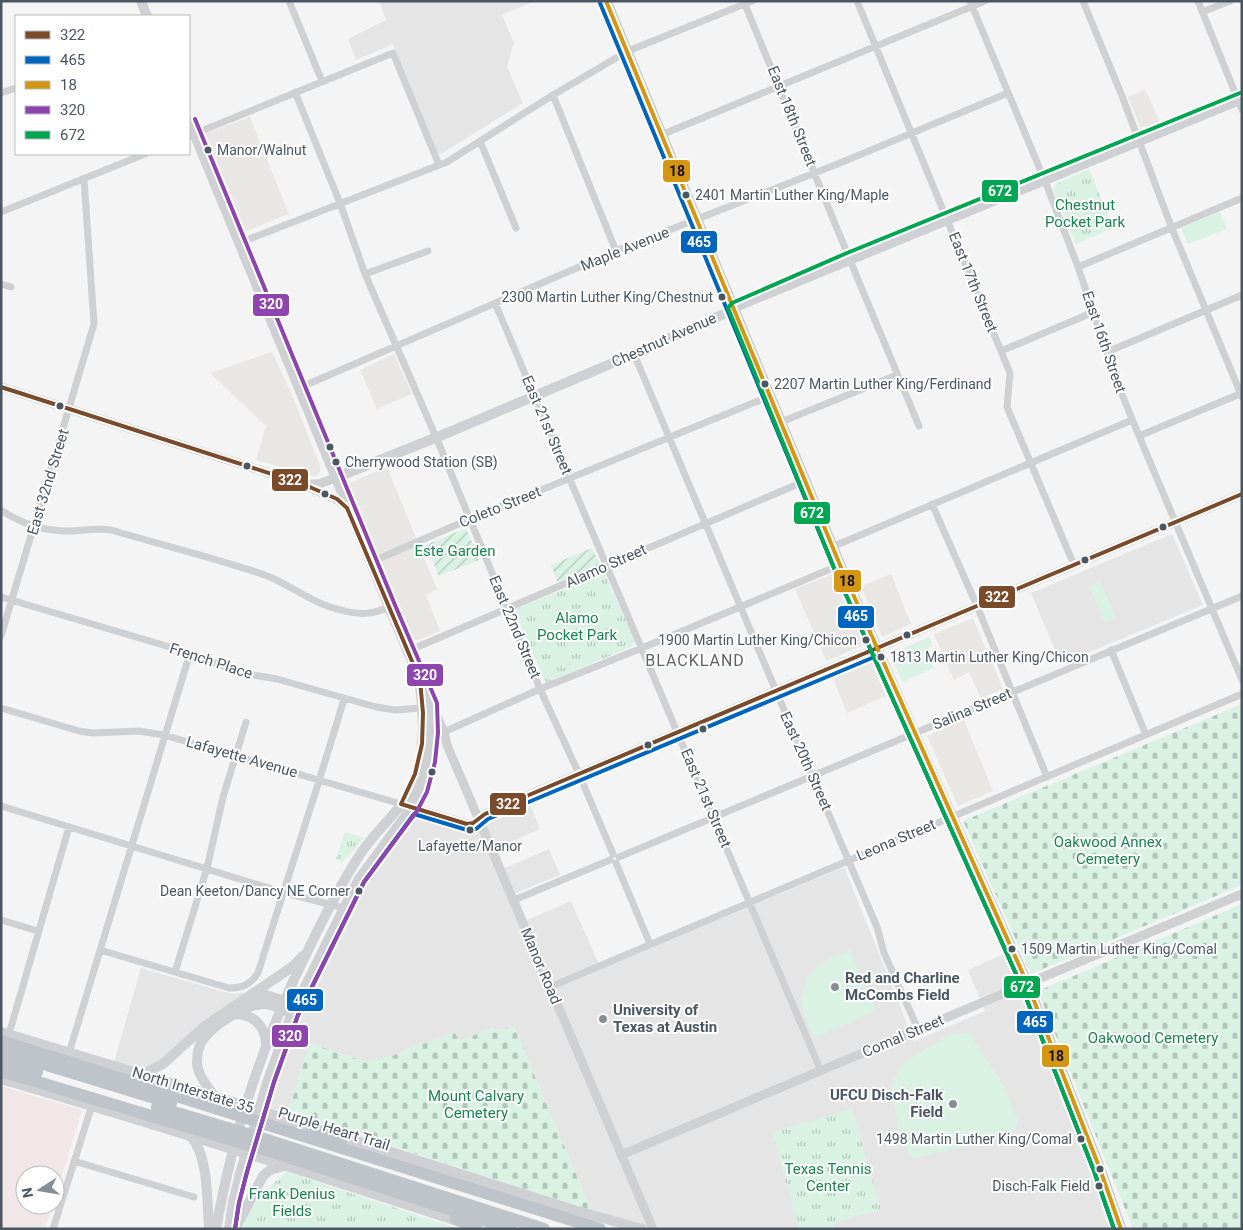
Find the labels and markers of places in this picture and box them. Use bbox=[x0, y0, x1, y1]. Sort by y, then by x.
place label: Manor/Walnut bbox=[217, 142, 307, 158]
marker: Manor/Walnut bbox=[203, 145, 213, 155]
place label: 2401 Martin Luther King/Maple bbox=[695, 187, 889, 203]
marker: 2401 Martin Luther King/Maple bbox=[681, 190, 691, 200]
place label: 2300 Martin Luther King/Chestnut bbox=[501, 289, 713, 305]
marker: 2300 Martin Luther King/Chestnut bbox=[717, 292, 727, 302]
place label: 2207 Martin Luther King/Ferdinand bbox=[774, 376, 991, 392]
marker: 2207 Martin Luther King/Ferdinand bbox=[760, 379, 770, 389]
unlabelled marker bbox=[55, 401, 65, 411]
unlabelled marker bbox=[325, 442, 335, 452]
place label: Cherrywood Station (SB) bbox=[345, 454, 498, 471]
marker: Cherrywood Station (SB) bbox=[331, 457, 341, 467]
unlabelled marker bbox=[242, 461, 252, 471]
unlabelled marker bbox=[320, 489, 330, 499]
unlabelled marker bbox=[1158, 522, 1168, 532]
unlabelled marker bbox=[1080, 555, 1090, 565]
unlabelled marker bbox=[902, 630, 912, 640]
place label: 1900 Martin Luther King/Chicon bbox=[658, 632, 857, 648]
marker: 1900 Martin Luther King/Chicon bbox=[861, 635, 871, 645]
place label: 1813 Martin Luther King/Chicon bbox=[890, 649, 1089, 665]
marker: 1813 Martin Luther King/Chicon bbox=[876, 652, 886, 662]
unlabelled marker bbox=[698, 724, 708, 734]
unlabelled marker bbox=[643, 740, 653, 750]
unlabelled marker bbox=[427, 767, 437, 777]
marker: Lafayette/Manor bbox=[465, 825, 475, 835]
place label: Lafayette/Manor bbox=[418, 838, 522, 854]
place label: Dean Keeton/Dancy NE Corner bbox=[160, 883, 350, 899]
marker: Dean Keeton/Dancy NE Corner bbox=[354, 886, 364, 896]
place label: 1509 Martin Luther King/Comal bbox=[1021, 941, 1217, 957]
marker: 1509 Martin Luther King/Comal bbox=[1007, 944, 1017, 954]
place label: Red and Charline McCombs Field bbox=[845, 969, 960, 1004]
marker: Red and Charline McCombs Field bbox=[829, 981, 841, 993]
place label: University of Texas at Austin bbox=[613, 1001, 717, 1036]
marker: University of Texas at Austin bbox=[597, 1013, 609, 1025]
place label: UFCU Disch-Falk Field bbox=[830, 1086, 944, 1121]
marker: UFCU Disch-Falk Field bbox=[947, 1098, 959, 1110]
place label: 1498 Martin Luther King/Comal bbox=[876, 1131, 1072, 1147]
marker: 1498 Martin Luther King/Comal bbox=[1076, 1134, 1086, 1144]
unlabelled marker bbox=[1095, 1164, 1105, 1174]
place label: Disch-Falk Field bbox=[992, 1178, 1090, 1194]
marker: Disch-Falk Field bbox=[1094, 1181, 1104, 1191]

